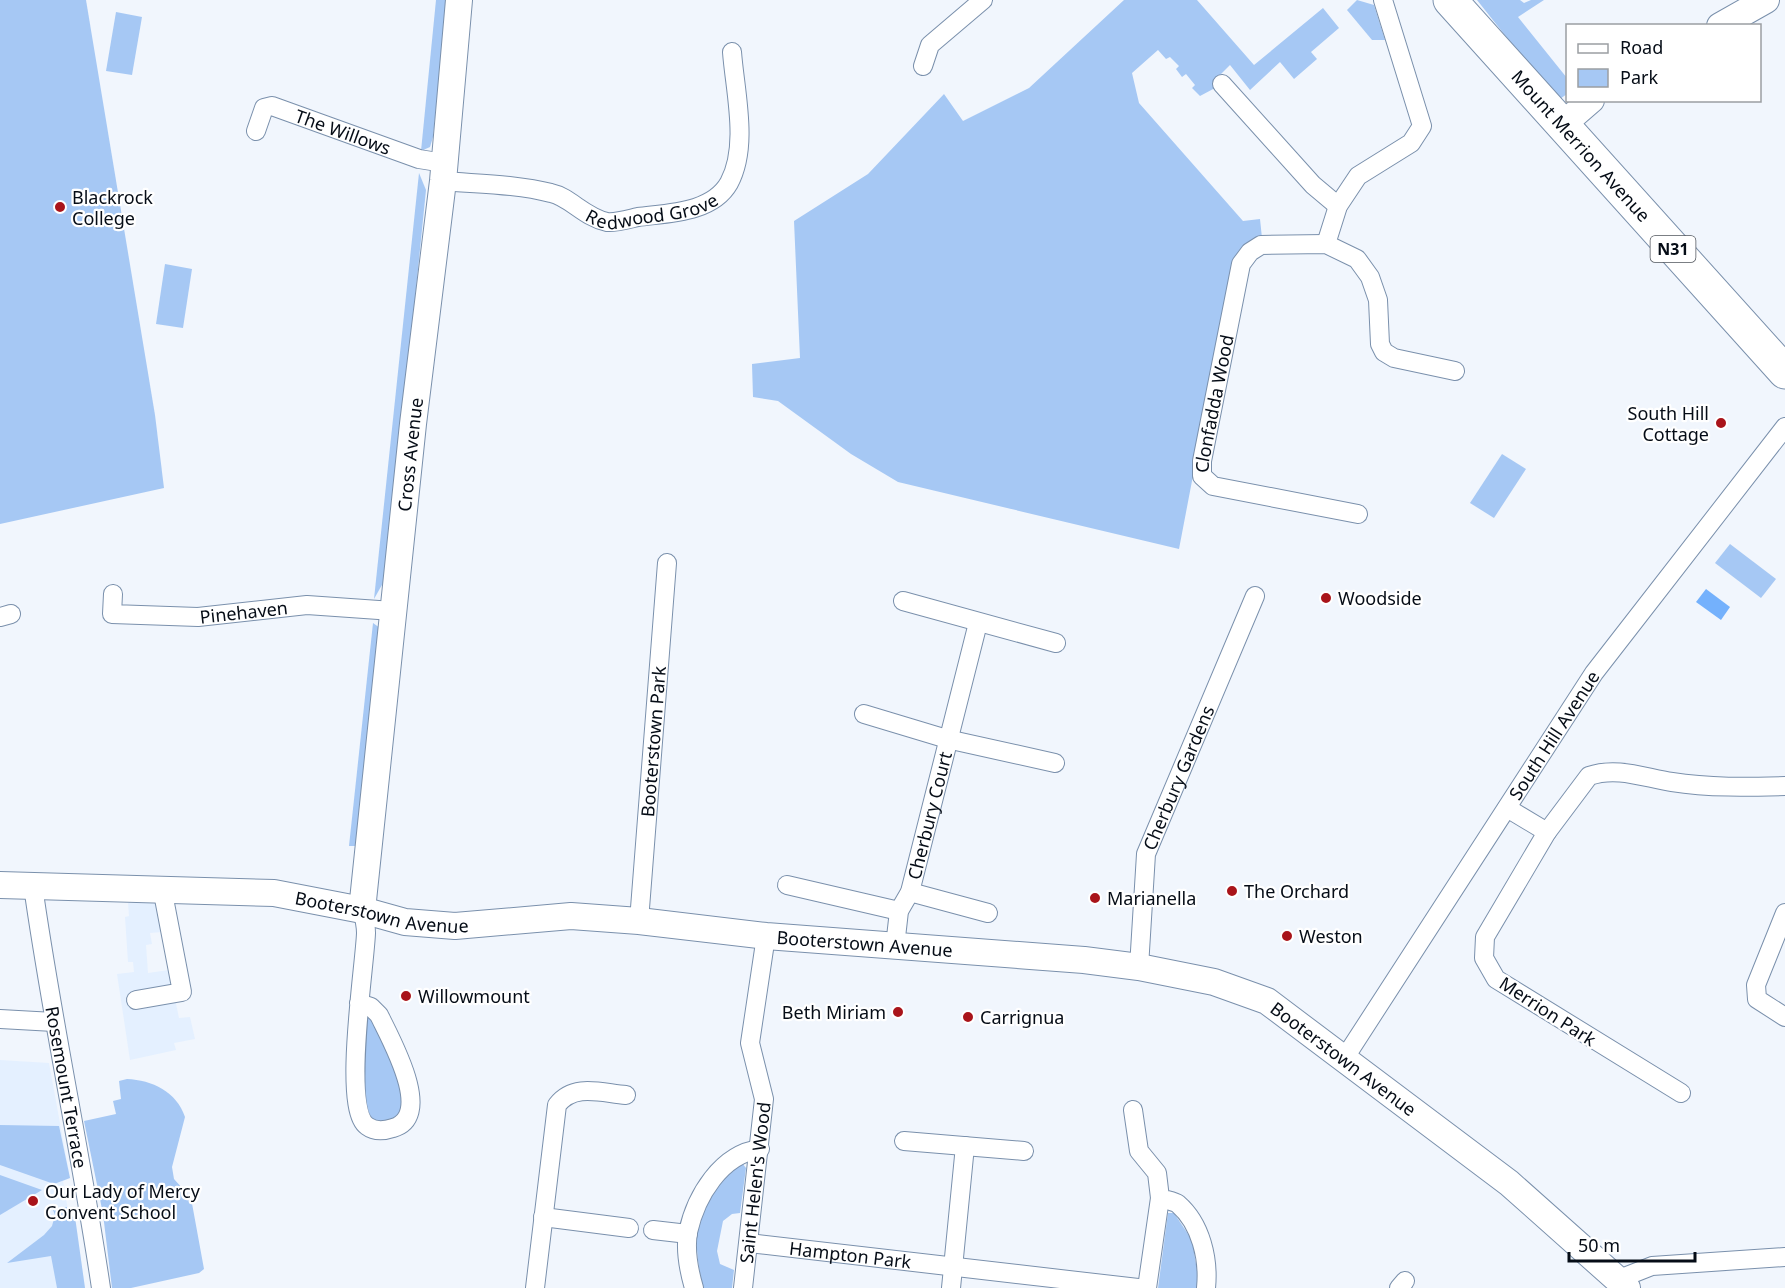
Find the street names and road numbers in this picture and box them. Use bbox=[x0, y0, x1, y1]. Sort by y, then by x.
street label: Mount Merrion Avenue bbox=[1506, 65, 1656, 227]
street label: The Willows bbox=[292, 103, 394, 160]
street label: Redwood Grove bbox=[582, 188, 722, 234]
road number: N31 bbox=[1650, 236, 1696, 262]
street label: Clonfadda Wood bbox=[1190, 332, 1239, 473]
street label: Cross Avenue bbox=[392, 396, 428, 513]
street label: Pinehaven bbox=[198, 595, 289, 629]
street label: Booterstown Park bbox=[635, 665, 671, 818]
street label: South Hill Avenue bbox=[1503, 666, 1605, 804]
street label: Cherbury Gardens bbox=[1137, 702, 1219, 854]
street label: Cherbury Court bbox=[902, 749, 957, 882]
street label: Booterstown Avenue bbox=[293, 885, 470, 938]
street label: Booterstown Avenue bbox=[776, 925, 954, 962]
street label: Merrion Park bbox=[1495, 971, 1601, 1051]
street label: Booterstown Avenue bbox=[1266, 996, 1421, 1121]
street label: Rosemount Terrace bbox=[40, 1004, 93, 1170]
street label: Saint Helen's Wood bbox=[734, 1101, 776, 1265]
street label: Hampton Park bbox=[788, 1236, 913, 1274]

